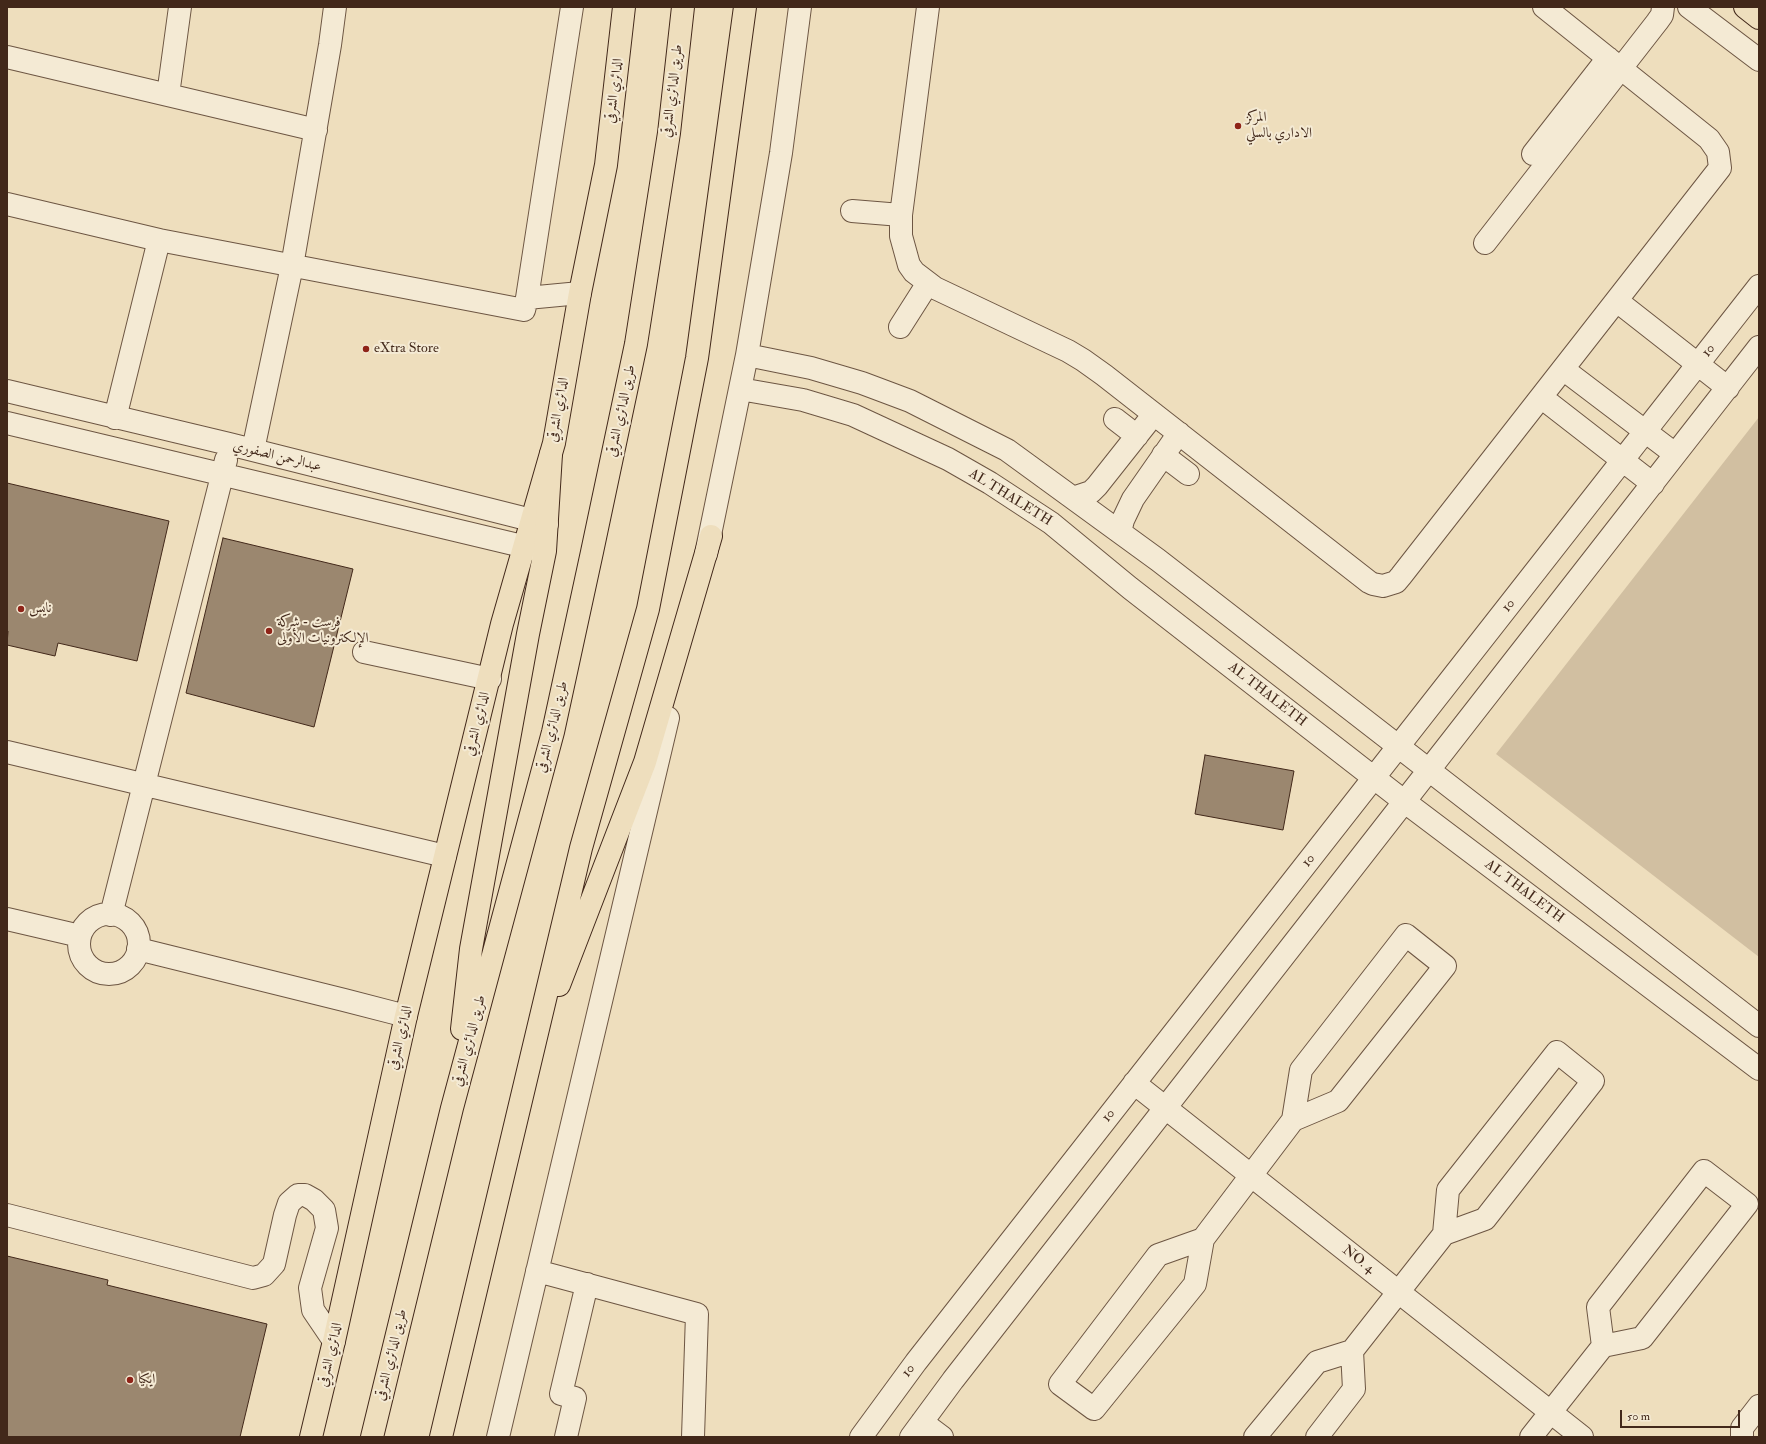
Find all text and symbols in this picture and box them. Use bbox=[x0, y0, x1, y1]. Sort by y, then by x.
street label: طريق الدائري الشرقي bbox=[659, 43, 687, 139]
street label: الدائري الشرقي bbox=[603, 58, 627, 124]
place label: المركز الاداري بالسلي bbox=[1246, 110, 1312, 142]
marker: المركز الاداري بالسلي bbox=[1233, 121, 1243, 131]
place label: eXtra Store bbox=[374, 341, 439, 357]
street label: 10 bbox=[1699, 341, 1719, 361]
marker: eXtra Store bbox=[361, 344, 371, 354]
street label: طريق الدائري الشرقي bbox=[604, 363, 640, 459]
street label: الدائري الشرقي bbox=[545, 376, 573, 444]
street label: عبدالرحمن الصفوري bbox=[231, 438, 323, 476]
street label: AL THALETH bbox=[965, 466, 1055, 530]
street label: 10 bbox=[1499, 596, 1519, 616]
place label: نايس bbox=[29, 601, 51, 617]
marker: نايس bbox=[16, 604, 26, 614]
place label: فرست - شركة الإلكترونيات الأولى bbox=[277, 615, 369, 648]
marker: فرست - شركة الإلكترونيات الأولى bbox=[264, 626, 274, 636]
street label: AL THALETH bbox=[1224, 659, 1310, 731]
street label: طريق الدائري الشرقي bbox=[533, 679, 573, 775]
street label: الدائري الشرقي bbox=[462, 690, 494, 758]
street label: 10 bbox=[1299, 851, 1319, 871]
street label: AL THALETH bbox=[1481, 857, 1567, 927]
street label: طريق الدائري الشرقي bbox=[450, 993, 490, 1089]
street label: الدائري الشرقي bbox=[385, 1004, 417, 1072]
street label: 10 bbox=[1099, 1106, 1119, 1126]
street label: NO. 4 bbox=[1338, 1242, 1378, 1278]
street label: طريق الدائري الشرقي bbox=[372, 1307, 412, 1403]
street label: الدائري الشرقي bbox=[315, 1321, 347, 1389]
street label: 10 bbox=[899, 1361, 919, 1381]
place label: ايكيا bbox=[138, 1372, 155, 1388]
marker: ايكيا bbox=[125, 1375, 135, 1385]
scale bar bbox=[1622, 1402, 1742, 1428]
text: 50 m bbox=[1627, 1409, 1650, 1424]

